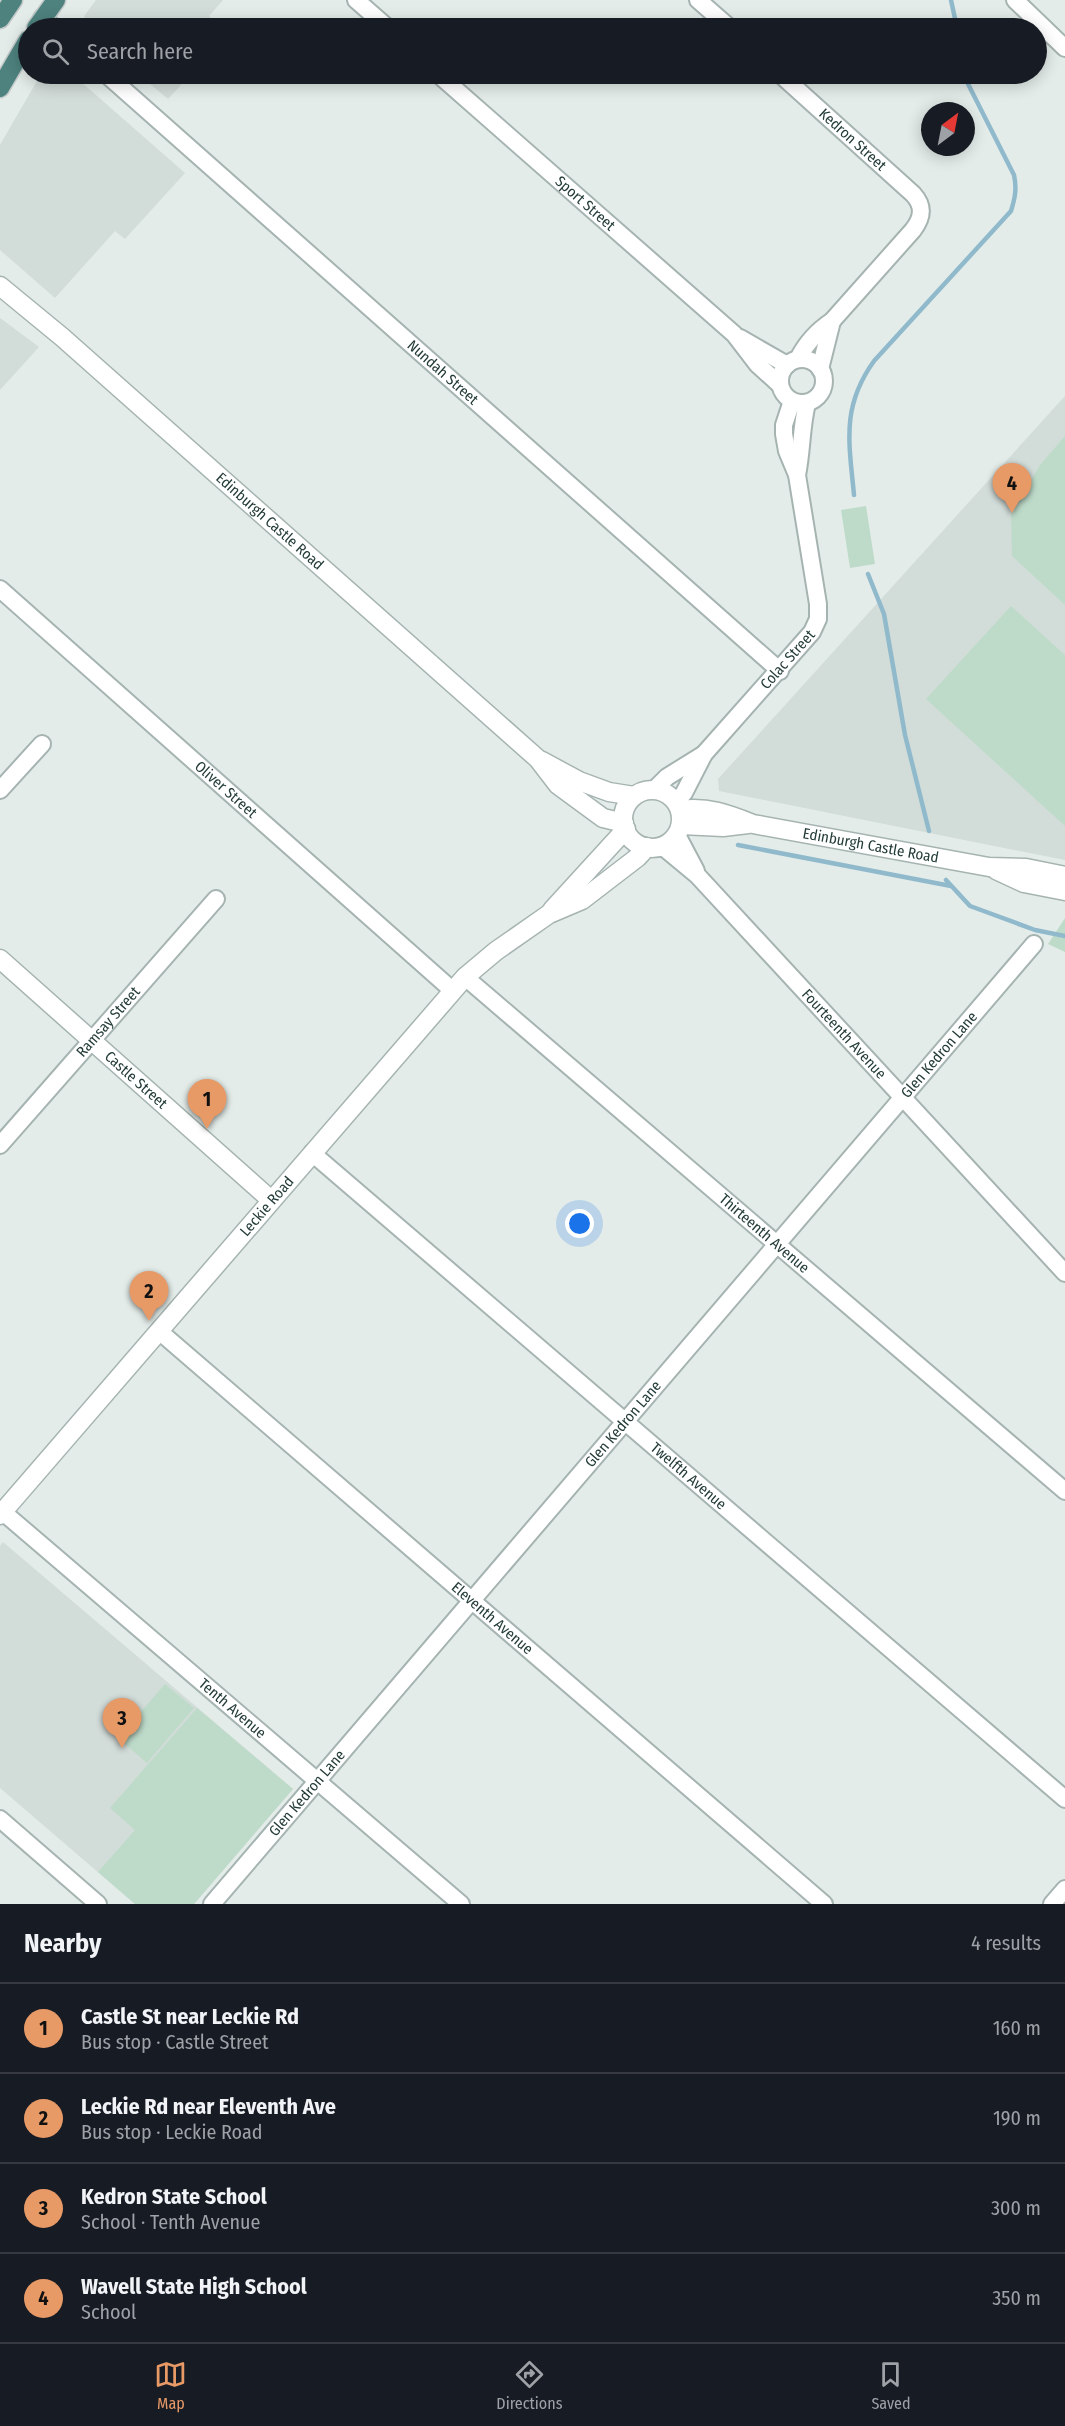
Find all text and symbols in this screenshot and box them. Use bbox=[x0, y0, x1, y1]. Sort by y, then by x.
search box bbox=[18, 18, 1047, 84]
icon: search bbox=[39, 35, 72, 68]
text: Search here bbox=[87, 38, 193, 65]
north arrow bbox=[921, 102, 975, 156]
street label: Kedron Street bbox=[815, 105, 890, 175]
street label: Sport Street bbox=[552, 172, 619, 235]
street label: Nundah Street bbox=[404, 336, 482, 409]
pin: 4 bbox=[992, 464, 1032, 513]
street label: Edinburgh Castle Road bbox=[212, 469, 327, 574]
street label: Colac Street bbox=[757, 626, 819, 693]
street label: Oliver Street bbox=[191, 757, 261, 822]
street label: Edinburgh Castle Road bbox=[801, 824, 940, 867]
street label: Ramsay Street bbox=[73, 983, 144, 1061]
street label: Fourteenth Avenue bbox=[798, 985, 890, 1083]
street label: Glen Kedron Lane bbox=[897, 1008, 981, 1102]
street label: Castle Street bbox=[101, 1047, 171, 1113]
pin: 1 bbox=[188, 1080, 226, 1129]
street label: Leckie Road bbox=[236, 1173, 297, 1240]
street label: Thirteenth Avenue bbox=[716, 1190, 813, 1277]
your location bbox=[565, 1209, 594, 1238]
pin: 2 bbox=[130, 1272, 168, 1321]
street label: Glen Kedron Lane bbox=[581, 1377, 665, 1471]
street label: Twelfth Avenue bbox=[647, 1439, 730, 1513]
street label: Eleventh Avenue bbox=[448, 1578, 537, 1658]
street label: Tenth Avenue bbox=[195, 1675, 270, 1742]
pin: 3 bbox=[102, 1698, 142, 1748]
street label: Glen Kedron Lane bbox=[265, 1746, 349, 1840]
text: Nearby bbox=[24, 1928, 101, 1959]
text: 4 results bbox=[971, 1931, 1041, 1955]
text: Castle St near Leckie Rd bbox=[81, 2003, 299, 2030]
text: 1 bbox=[39, 2016, 48, 2040]
text: 160 m bbox=[993, 2016, 1041, 2040]
text: Bus stop · Castle Street bbox=[81, 2030, 269, 2054]
text: Leckie Rd near Eleventh Ave bbox=[81, 2093, 336, 2120]
text: 2 bbox=[39, 2106, 48, 2130]
text: 190 m bbox=[993, 2106, 1041, 2130]
text: Bus stop · Leckie Road bbox=[81, 2120, 262, 2144]
text: Kedron State School bbox=[81, 2183, 267, 2210]
text: 3 bbox=[39, 2196, 48, 2220]
text: 300 m bbox=[991, 2196, 1041, 2220]
text: School · Tenth Avenue bbox=[81, 2210, 260, 2234]
text: Wavell State High School bbox=[81, 2273, 307, 2300]
text: 4 bbox=[38, 2286, 49, 2310]
text: 350 m bbox=[992, 2286, 1041, 2310]
text: School bbox=[81, 2300, 136, 2324]
tab: Map bbox=[154, 2358, 187, 2413]
tab: Directions bbox=[496, 2358, 563, 2413]
tab: Saved bbox=[871, 2358, 911, 2413]

